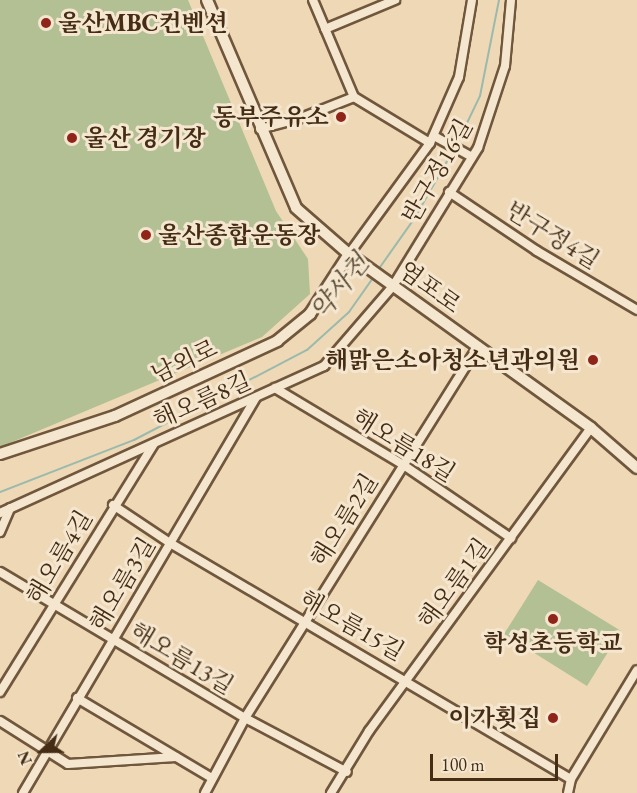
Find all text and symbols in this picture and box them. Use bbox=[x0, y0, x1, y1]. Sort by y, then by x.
place label: 울산MBC컨벤션 bbox=[58, 9, 228, 37]
marker: 울산MBC컨벤션 bbox=[39, 16, 53, 30]
place label: 동부주유소 bbox=[213, 103, 329, 131]
marker: 동부주유소 bbox=[334, 110, 348, 124]
street label: 반구정16길 bbox=[396, 114, 478, 228]
place label: 울산 경기장 bbox=[84, 124, 206, 152]
marker: 울산 경기장 bbox=[65, 131, 79, 145]
street label: 반구정4길 bbox=[501, 195, 605, 275]
place label: 울산종합운동장 bbox=[158, 221, 320, 249]
marker: 울산종합운동장 bbox=[139, 228, 153, 242]
water label: 약사천 bbox=[304, 248, 376, 326]
street label: 염포로 bbox=[393, 255, 467, 319]
street label: 남외로 bbox=[146, 333, 222, 389]
place label: 해맑은소아청소년과의원 bbox=[325, 346, 580, 374]
marker: 해맑은소아청소년과의원 bbox=[584, 351, 602, 369]
street label: 해오름8길 bbox=[149, 366, 255, 434]
street label: 해오름18길 bbox=[347, 402, 461, 488]
street label: 해오름2길 bbox=[304, 468, 384, 572]
street label: 해오름4길 bbox=[20, 505, 98, 609]
street label: 해오름3길 bbox=[83, 532, 161, 636]
street label: 해오름1길 bbox=[412, 532, 496, 634]
street label: 해오름15길 bbox=[295, 584, 409, 666]
marker: 학성초등학교 bbox=[546, 612, 560, 626]
street label: 해오름13길 bbox=[125, 616, 239, 700]
place label: 학성초등학교 bbox=[483, 629, 623, 657]
place label: 이가횟집 bbox=[448, 704, 541, 732]
marker: 이가횟집 bbox=[546, 711, 560, 725]
north arrow bbox=[12, 721, 72, 781]
scale bar bbox=[433, 742, 560, 780]
text: N bbox=[13, 748, 37, 768]
text: 100 m bbox=[441, 753, 485, 776]

